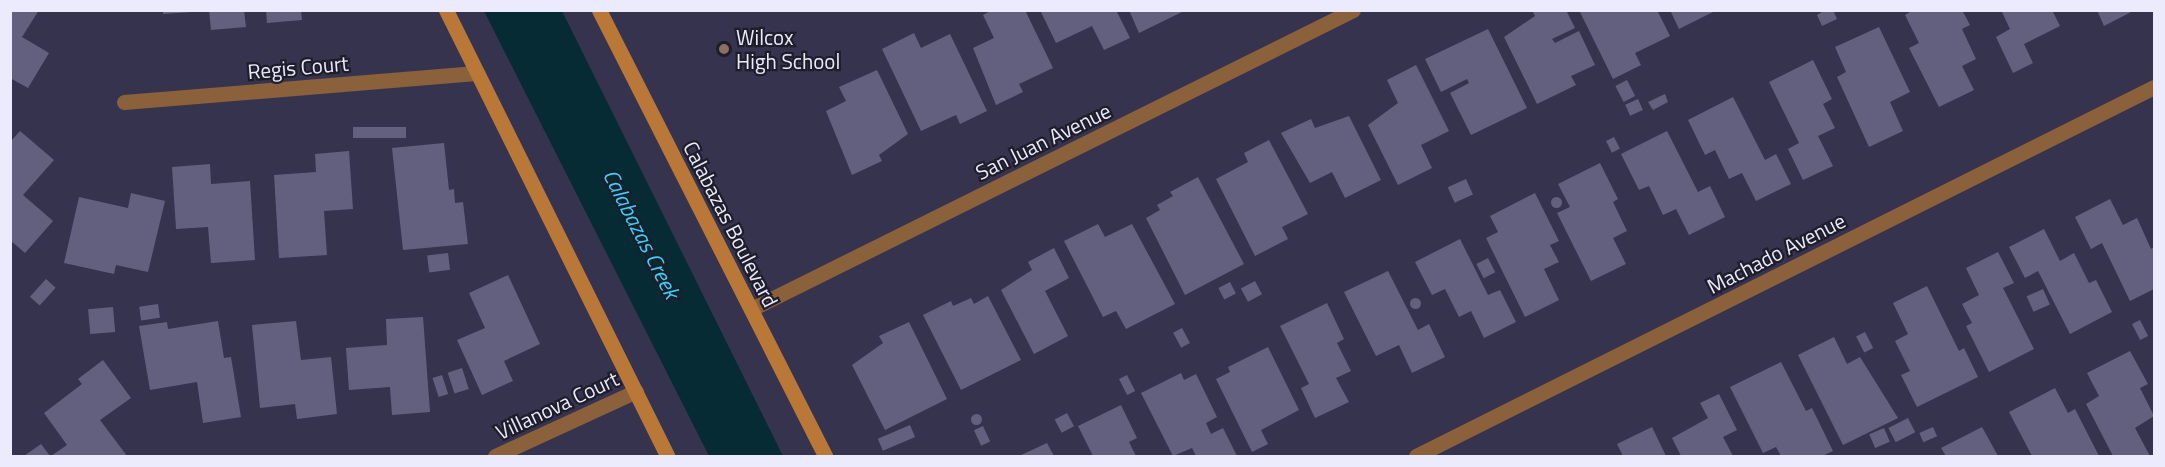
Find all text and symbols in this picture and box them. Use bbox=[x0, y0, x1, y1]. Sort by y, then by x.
place label: Wilcox High School bbox=[736, 24, 840, 74]
marker: Wilcox High School bbox=[717, 42, 731, 56]
street label: Regis Court bbox=[246, 50, 350, 84]
street label: San Juan Avenue bbox=[971, 97, 1115, 185]
street label: Calabazas Boulevard bbox=[678, 137, 784, 311]
water label: Calabazas Creek bbox=[597, 165, 685, 303]
street label: Machado Avenue bbox=[1703, 207, 1849, 299]
street label: Villanova Court bbox=[492, 366, 622, 444]

